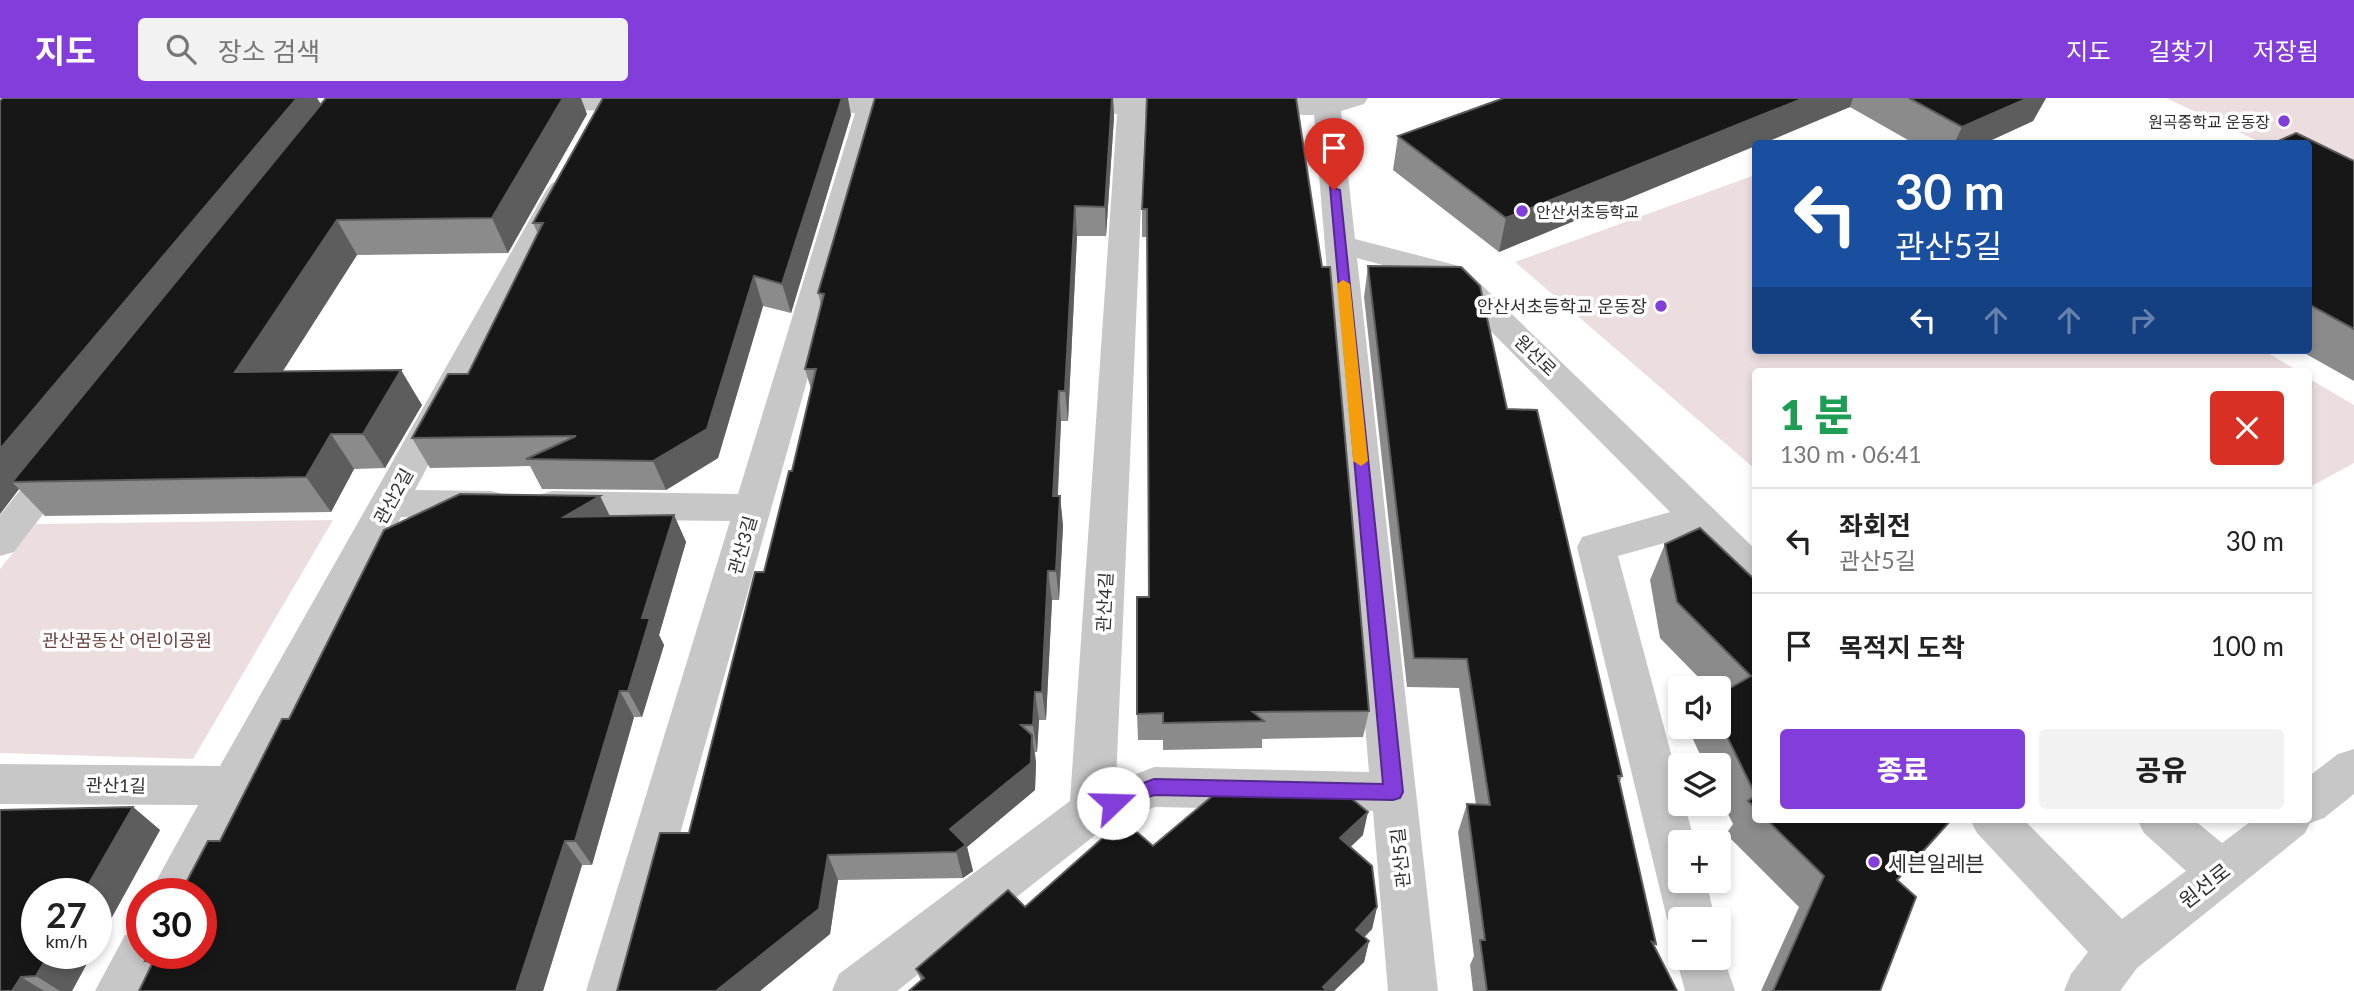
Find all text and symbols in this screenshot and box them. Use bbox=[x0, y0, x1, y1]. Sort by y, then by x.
search box bbox=[138, 18, 628, 81]
text: 지도 bbox=[35, 30, 96, 70]
icon: search bbox=[162, 30, 200, 68]
text: 장소 검색 bbox=[218, 35, 320, 67]
text: 지도 bbox=[2066, 36, 2111, 65]
text: 길찾기 bbox=[2149, 36, 2215, 65]
text: 저장됨 bbox=[2253, 36, 2319, 65]
place label: 원곡중학교 운동장 bbox=[2148, 112, 2270, 131]
marker: 원곡중학교 운동장 bbox=[2276, 113, 2292, 129]
pin bbox=[1304, 118, 1364, 190]
icon: arrive bbox=[1315, 129, 1353, 167]
text: 30 m bbox=[1895, 162, 2005, 220]
icon: left bbox=[1780, 168, 1871, 259]
place label: 안산서초등학교 bbox=[1536, 202, 1639, 221]
marker: 안산서초등학교 bbox=[1514, 203, 1530, 219]
text: 관산5길 bbox=[1895, 226, 2002, 265]
place label: 안산서초등학교 운동장 bbox=[1477, 295, 1647, 317]
marker: 안산서초등학교 운동장 bbox=[1653, 298, 1669, 314]
icon: left bbox=[1904, 301, 1942, 339]
icon: ahead bbox=[1977, 301, 2015, 339]
icon: ahead bbox=[2050, 301, 2088, 339]
icon: right bbox=[2123, 301, 2161, 339]
street label: 원선로 bbox=[1510, 330, 1562, 380]
text: 1 분 bbox=[1780, 389, 1853, 439]
button: close bbox=[2210, 391, 2284, 465]
text: 130 m · 06:41 bbox=[1780, 440, 1922, 468]
street label: 관산2길 bbox=[369, 464, 417, 528]
text: 좌회전 bbox=[1839, 509, 1911, 541]
street label: 관산3길 bbox=[723, 513, 761, 577]
icon: left bbox=[1780, 522, 1818, 560]
text: 30 m bbox=[2226, 525, 2284, 557]
text: 관산5길 bbox=[1839, 546, 1916, 574]
street label: 관산4길 bbox=[1091, 571, 1117, 633]
icon: arrive bbox=[1780, 627, 1818, 665]
park label: 관산꿈동산 어린이공원 bbox=[42, 629, 212, 651]
text: 100 m bbox=[2211, 630, 2284, 662]
text: 목적지 도착 bbox=[1839, 631, 1965, 663]
map controls bbox=[1668, 676, 1731, 970]
button: sound bbox=[1668, 676, 1731, 739]
button: 종료 bbox=[1780, 729, 2025, 809]
button: 공유 bbox=[2039, 729, 2284, 809]
button: layers bbox=[1668, 753, 1731, 816]
position arrow bbox=[1076, 766, 1150, 840]
street label: 관산1길 bbox=[86, 773, 146, 797]
street label: 관산5길 bbox=[1386, 827, 1414, 889]
button: + bbox=[1668, 830, 1731, 893]
place label: 세븐일레븐 bbox=[1888, 850, 1985, 875]
marker: 세븐일레븐 bbox=[1866, 854, 1882, 870]
street label: 원선로 bbox=[2173, 857, 2235, 913]
speed limit sign: 30 bbox=[126, 878, 217, 969]
text: 27 bbox=[46, 893, 87, 935]
button: − bbox=[1668, 907, 1731, 970]
text: km/h bbox=[45, 930, 88, 952]

